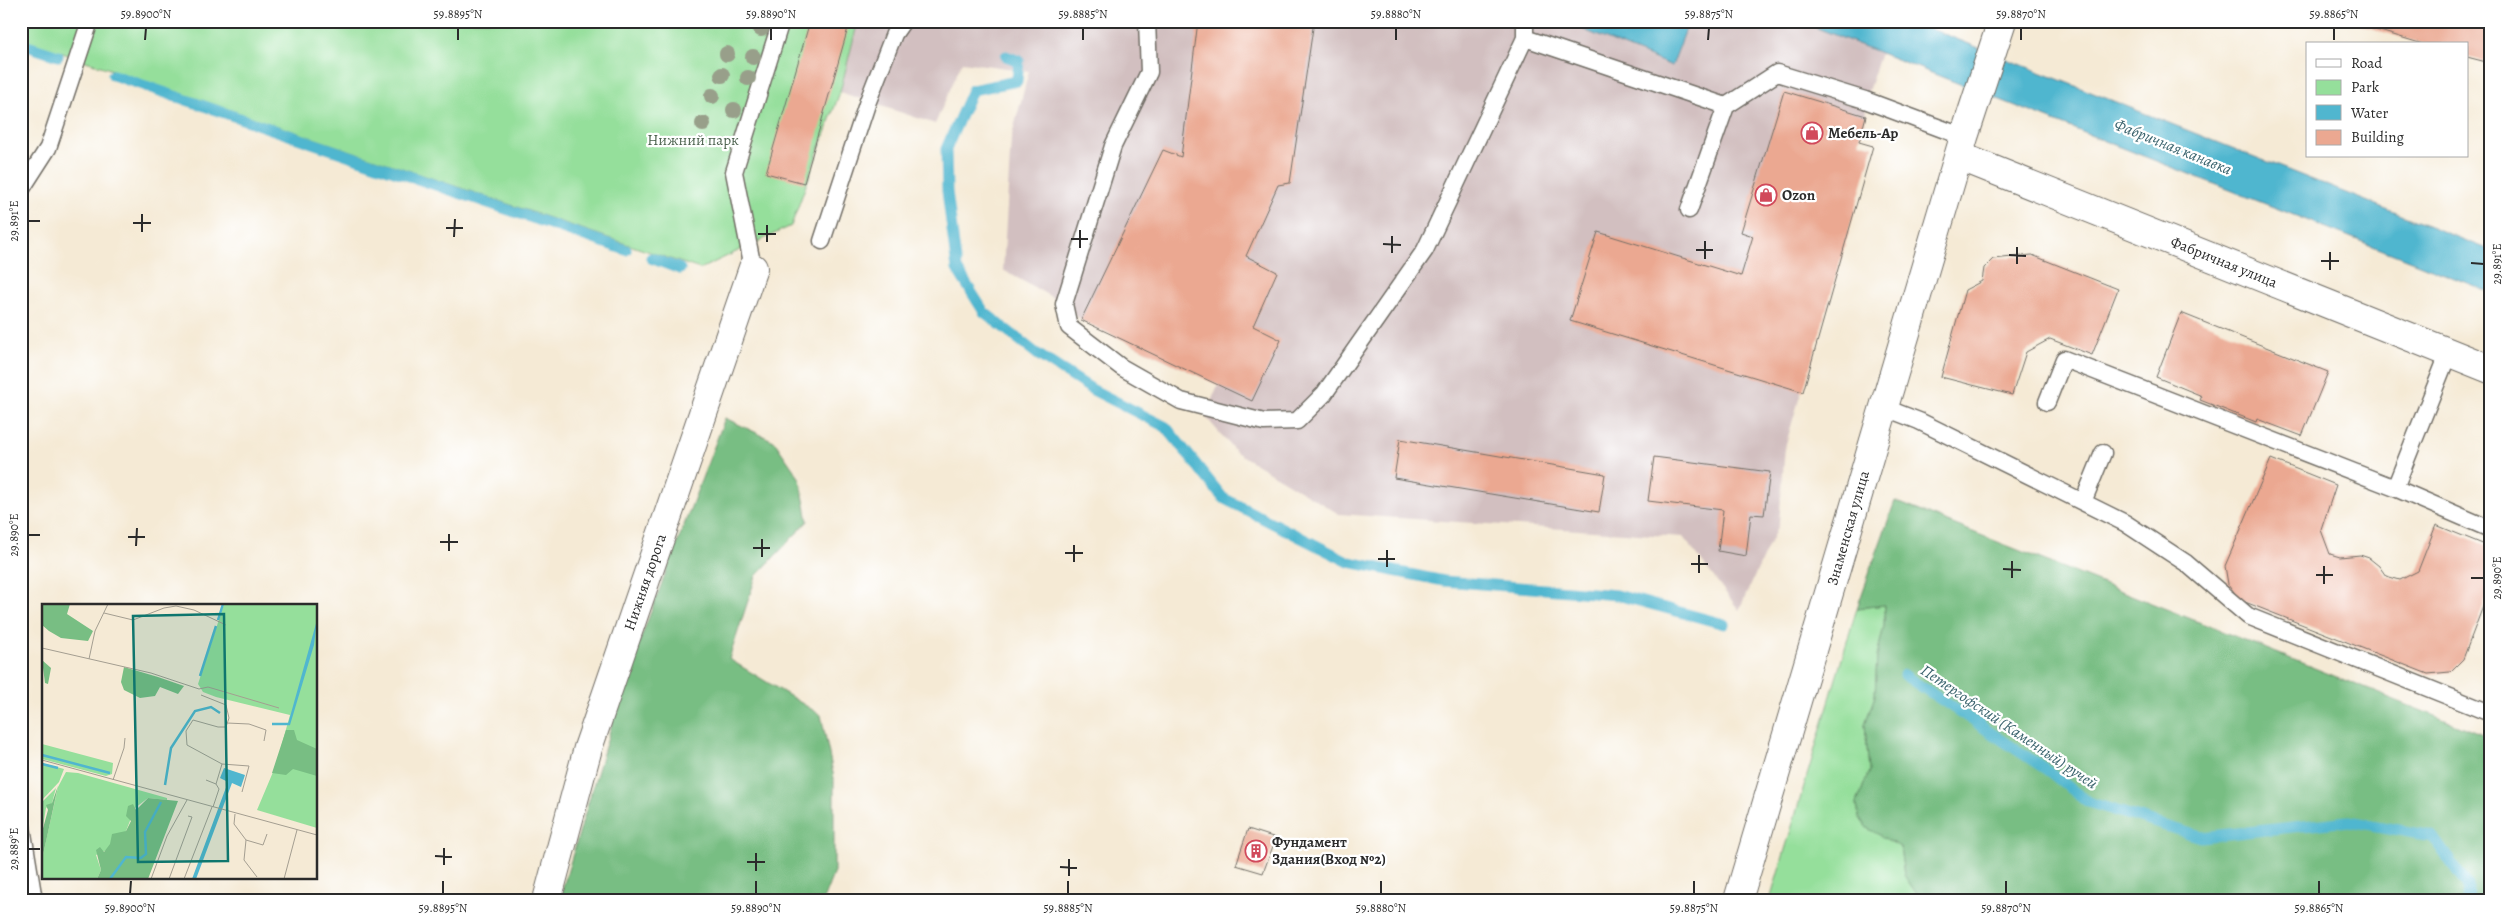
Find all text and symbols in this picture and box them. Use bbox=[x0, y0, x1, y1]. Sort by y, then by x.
text: 59.8900°N bbox=[121, 6, 172, 22]
text: 59.8895°N bbox=[434, 6, 483, 22]
text: 59.8890°N bbox=[746, 6, 796, 22]
text: 59.8885°N bbox=[1058, 6, 1108, 22]
text: 59.8880°N bbox=[1371, 6, 1422, 22]
text: 59.8875°N bbox=[1685, 6, 1734, 22]
text: 59.8870°N bbox=[1996, 6, 2046, 22]
text: 59.8865°N bbox=[2310, 6, 2359, 22]
legend bbox=[2306, 42, 2468, 158]
text: Road bbox=[2351, 53, 2383, 73]
text: Park bbox=[2351, 77, 2380, 97]
text: Water bbox=[2350, 103, 2388, 123]
water label: Фабричная канавка bbox=[2111, 113, 2235, 181]
shop icon: Мебель-Ар bbox=[1800, 121, 1824, 145]
place label: Мебель-Ар bbox=[1828, 123, 1898, 143]
text: Building bbox=[2351, 127, 2404, 147]
park label: Нижний парк bbox=[647, 130, 739, 150]
shop icon: Ozon bbox=[1754, 183, 1778, 207]
place label: Ozon bbox=[1782, 185, 1816, 205]
text: 29.891°E bbox=[6, 201, 22, 241]
street label: Фабричная улица bbox=[2168, 231, 2280, 293]
text: 29.891°E bbox=[2489, 244, 2505, 284]
street label: Знаменская улица bbox=[1822, 468, 1874, 588]
text: 29.890°E bbox=[6, 513, 22, 557]
street label: Нижняя дорога bbox=[619, 531, 671, 633]
text: 29.890°E bbox=[2489, 556, 2505, 600]
inset map bbox=[42, 604, 318, 878]
water label: Петергофский (Каменный) ручей bbox=[1916, 659, 2102, 795]
text: 29.889°E bbox=[6, 828, 22, 870]
place label: Фундамент Здания(Вход №2) bbox=[1272, 832, 1386, 869]
building icon: Фундамент Здания(Вход №2) bbox=[1244, 839, 1268, 863]
text: 59.8900°N bbox=[105, 900, 156, 916]
text: 59.8895°N bbox=[419, 900, 468, 916]
text: 59.8890°N bbox=[731, 900, 781, 916]
text: 59.8885°N bbox=[1043, 900, 1093, 916]
text: 59.8880°N bbox=[1356, 900, 1407, 916]
text: 59.8875°N bbox=[1670, 900, 1719, 916]
text: 59.8870°N bbox=[1981, 900, 2031, 916]
text: 59.8865°N bbox=[2295, 900, 2344, 916]

